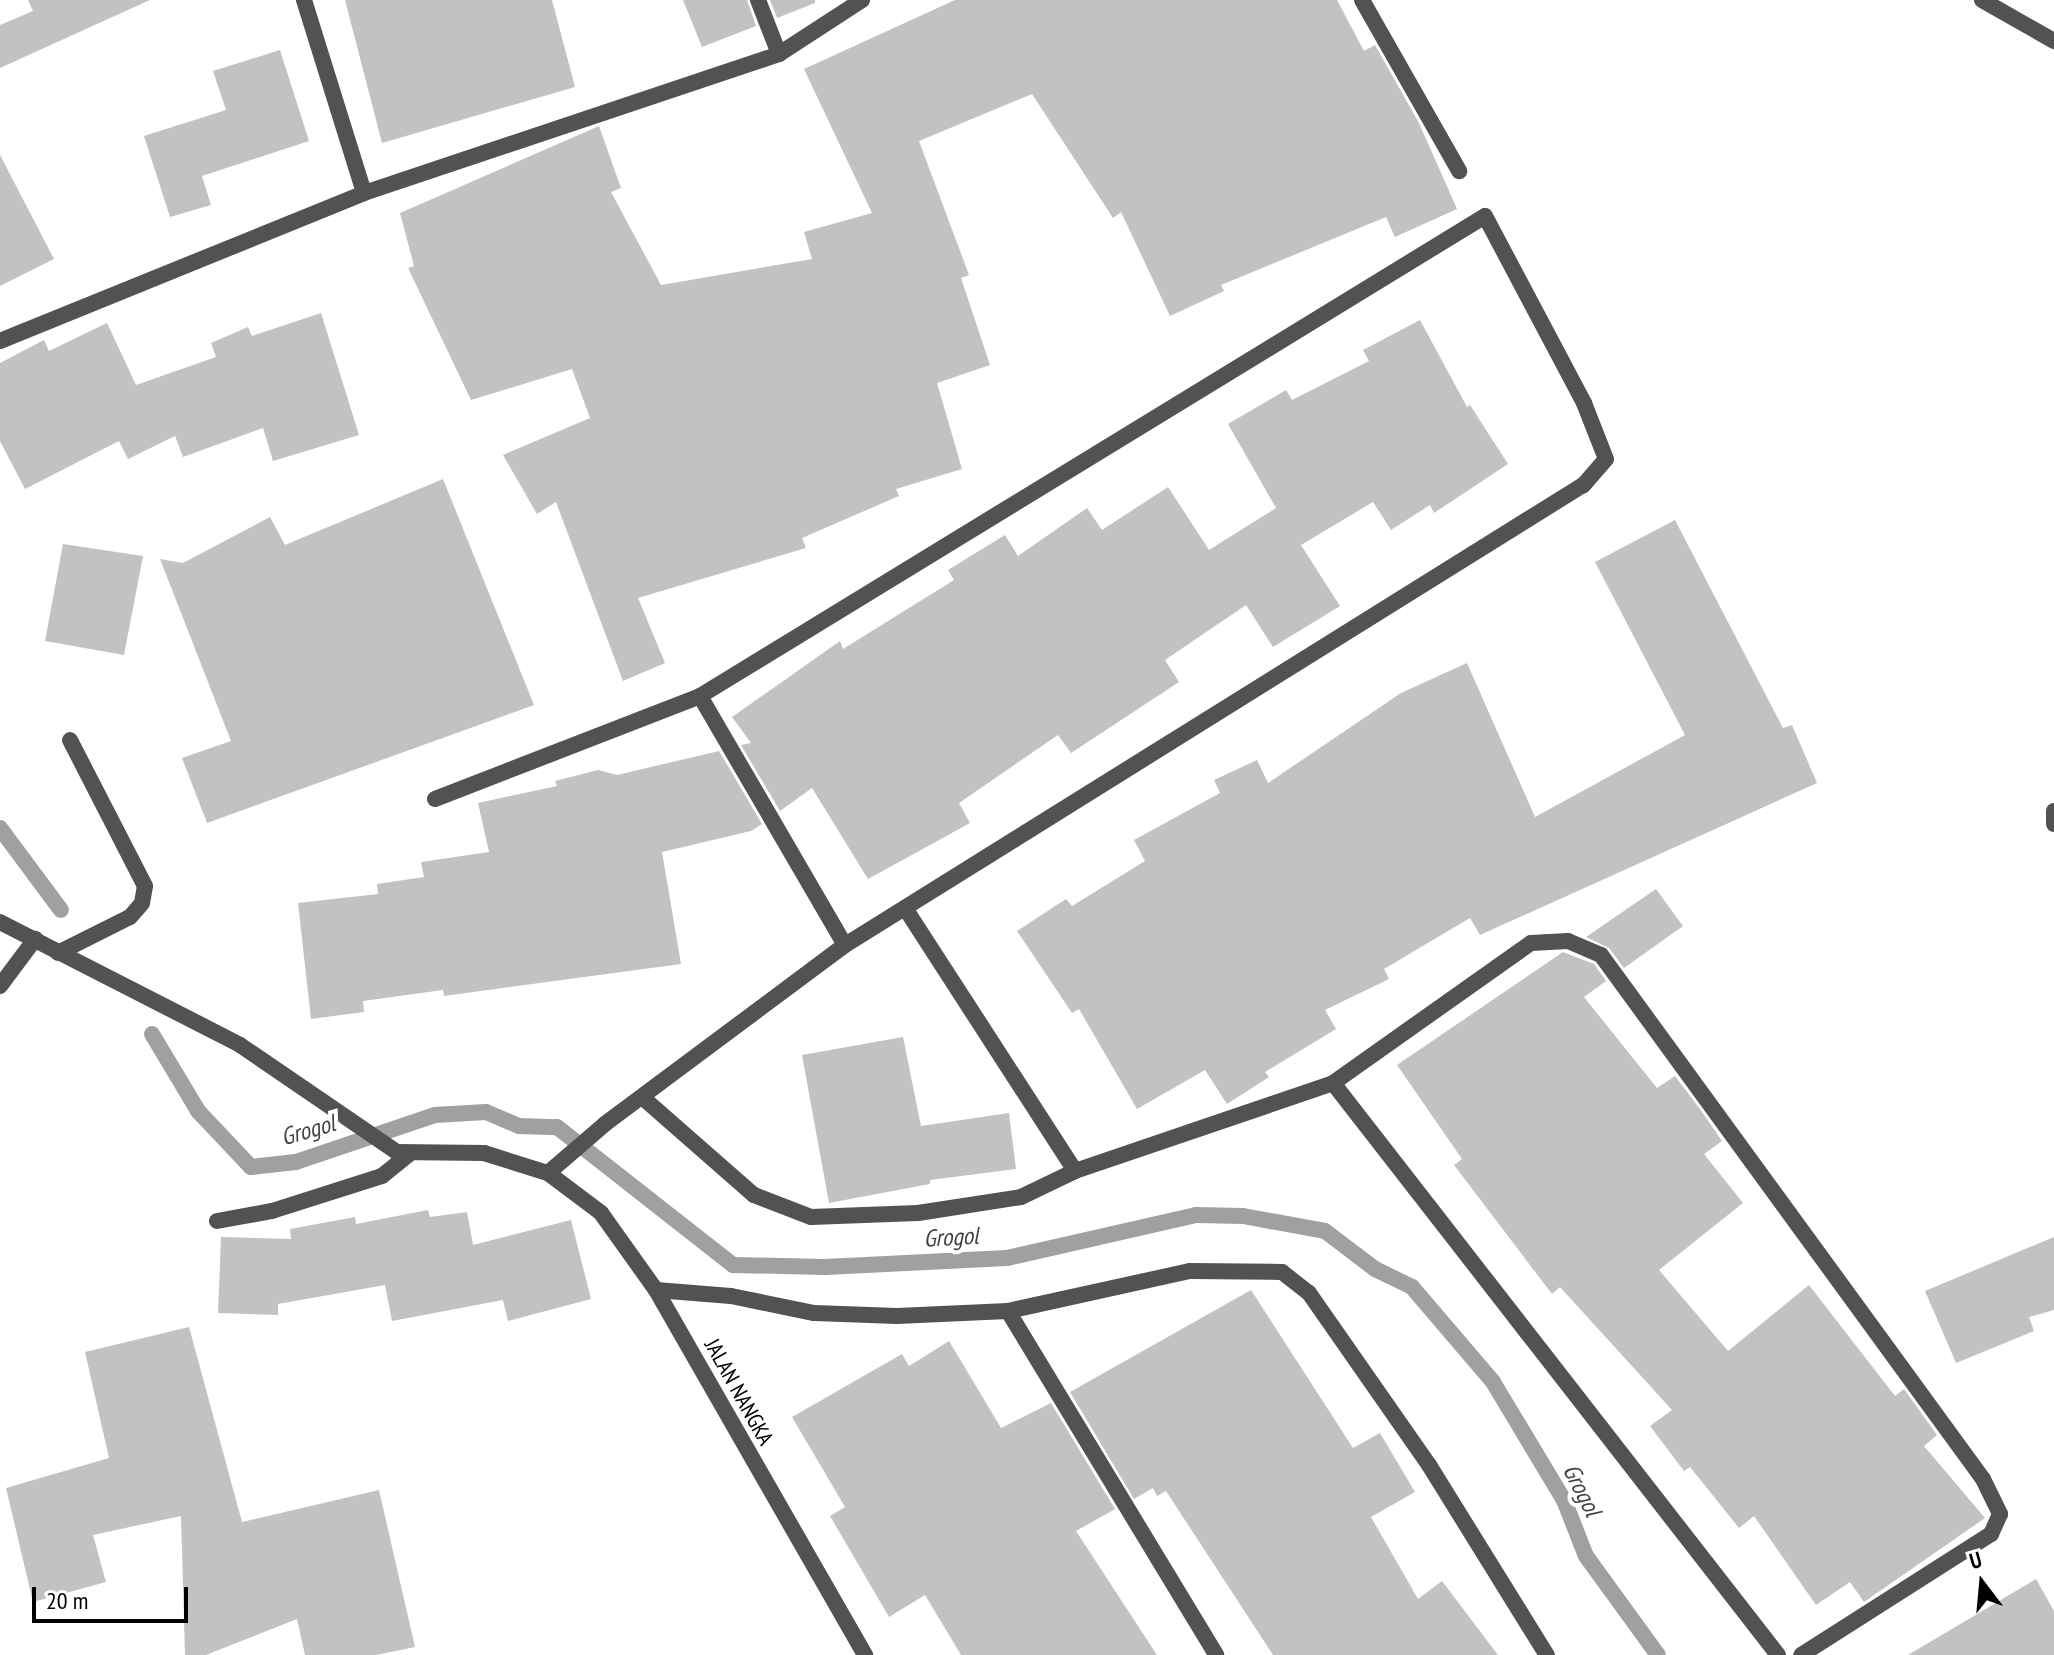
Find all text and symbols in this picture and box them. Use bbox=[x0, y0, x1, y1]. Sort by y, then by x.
water label: Grogol bbox=[278, 1109, 338, 1151]
water label: Grogol bbox=[923, 1221, 979, 1253]
street label: JALAN NANGKA bbox=[699, 1334, 779, 1450]
water label: Grogol bbox=[1557, 1459, 1607, 1521]
north arrow bbox=[1942, 1543, 2022, 1623]
text: U bbox=[1966, 1545, 1985, 1575]
scale bar bbox=[36, 1571, 192, 1621]
text: 20 m bbox=[46, 1585, 88, 1616]

